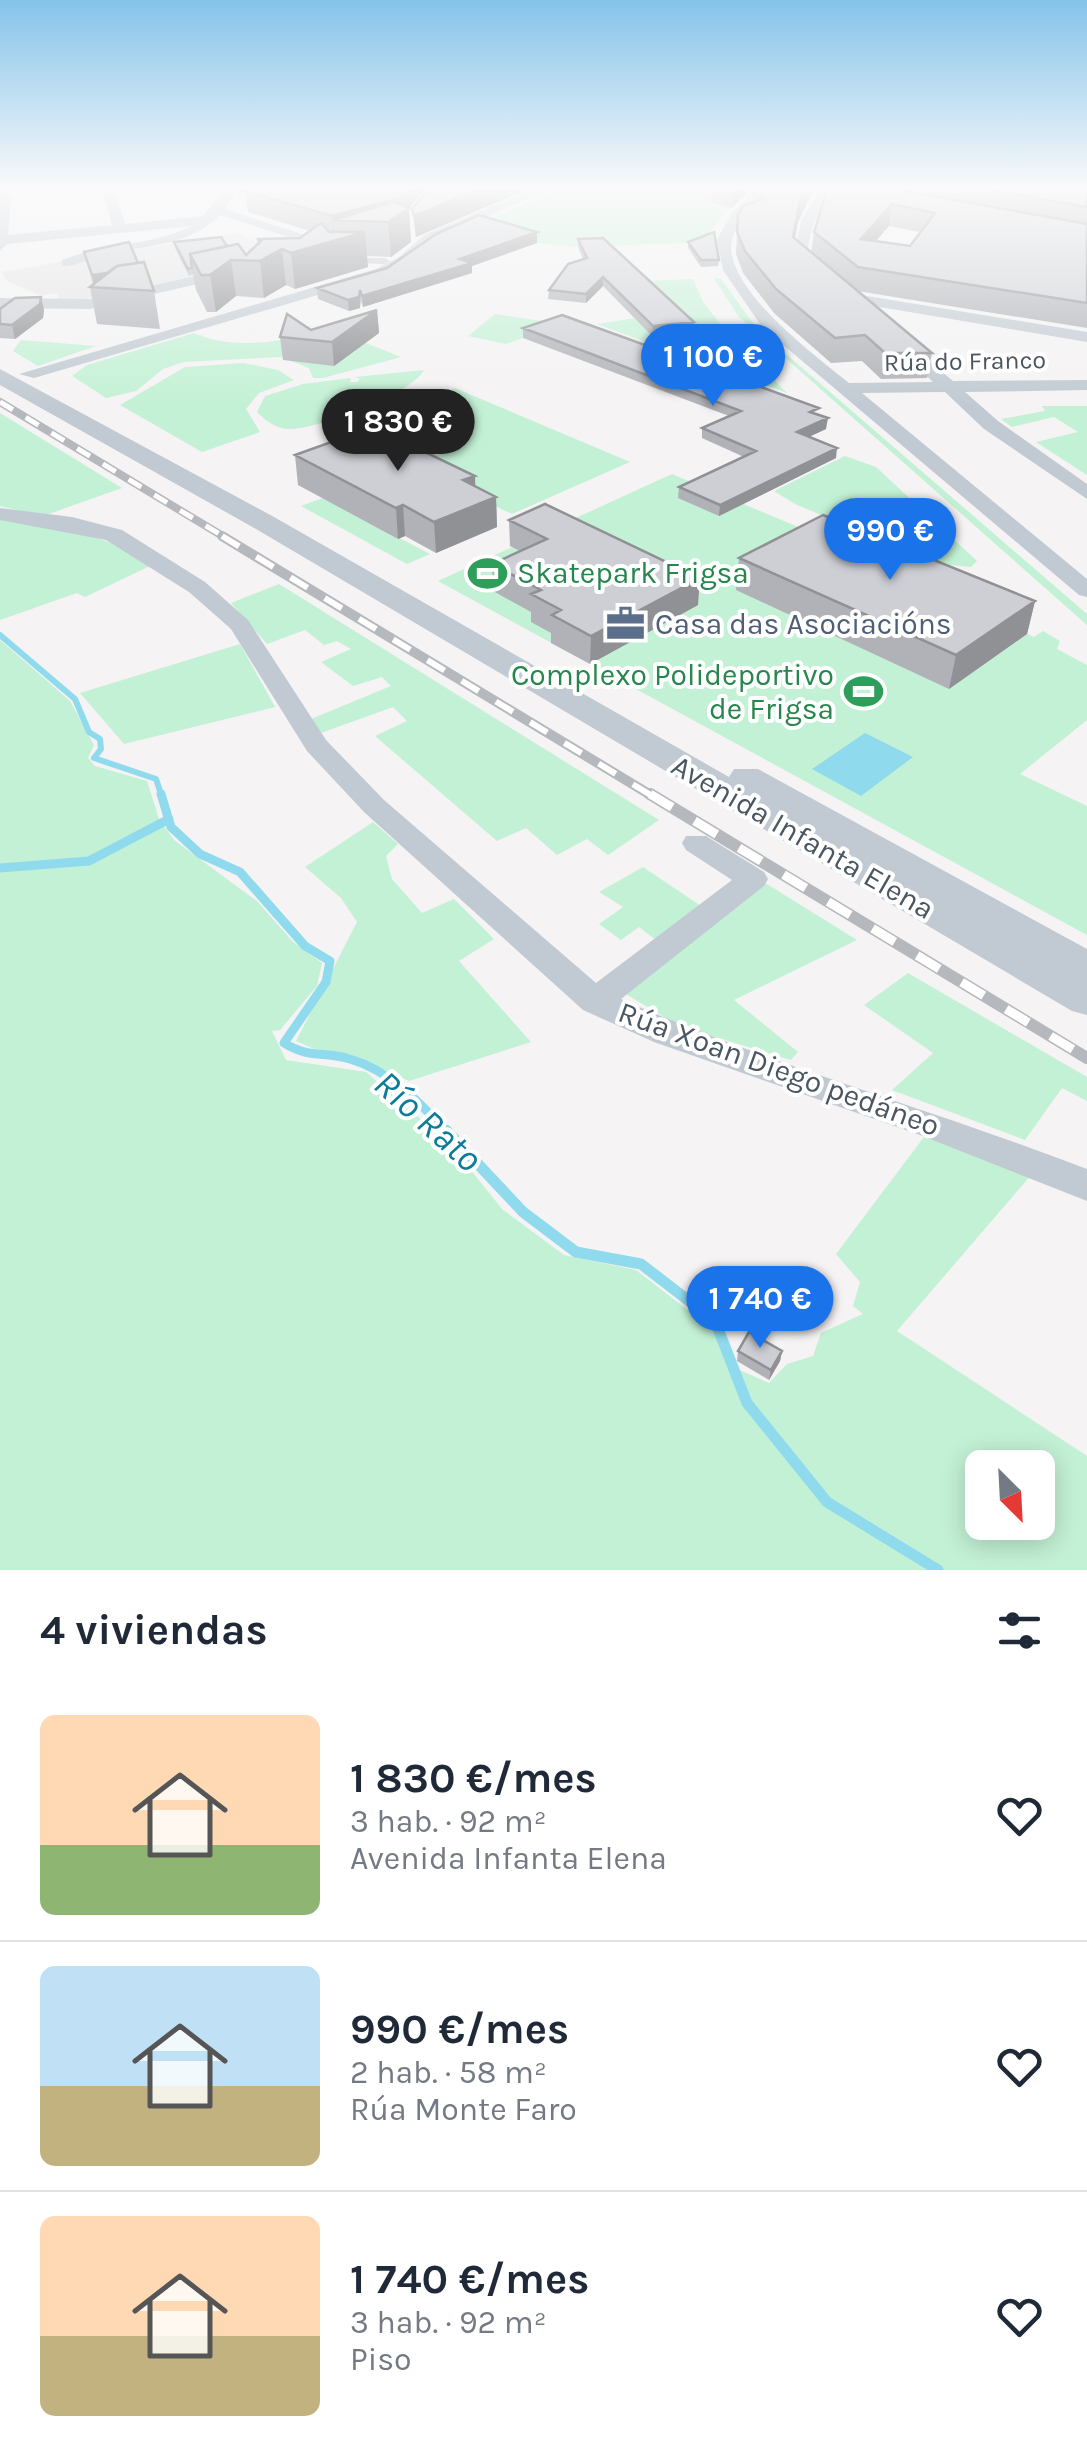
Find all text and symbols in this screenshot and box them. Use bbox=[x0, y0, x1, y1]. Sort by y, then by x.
pin: 1 100 € bbox=[621, 324, 805, 409]
text: 1 100 € bbox=[663, 338, 763, 375]
street label: Rúa do Franco bbox=[884, 345, 1046, 377]
pin: 1 830 € bbox=[306, 389, 490, 474]
text: 1 830 € bbox=[344, 403, 452, 440]
pin: 990 € bbox=[820, 498, 960, 583]
text: 990 € bbox=[846, 512, 934, 549]
sports icon: Skatepark Frigsa bbox=[466, 552, 508, 594]
place label: Skatepark Frigsa bbox=[517, 555, 749, 591]
office icon: Casa das Asociacións bbox=[604, 603, 646, 645]
place label: Casa das Asociacións bbox=[655, 606, 952, 642]
place label: Complexo Polideportivo de Frigsa bbox=[511, 657, 834, 727]
sports icon: Complexo Polideportivo de Frigsa bbox=[843, 671, 885, 713]
street label: Avenida Infanta Elena bbox=[665, 747, 941, 927]
street label: Rúa Xoan Diego pedáneo bbox=[613, 994, 945, 1144]
water label: Río Rato bbox=[365, 1061, 491, 1181]
pin: 1 740 € bbox=[668, 1266, 852, 1351]
text: 1 740 € bbox=[708, 1280, 812, 1317]
north arrow bbox=[965, 1450, 1055, 1540]
map controls bbox=[965, 1450, 1055, 1540]
icon: filters bbox=[992, 1603, 1047, 1658]
text: 4 viviendas bbox=[40, 1605, 268, 1655]
text: 1 830 €/mes bbox=[350, 1753, 597, 1803]
icon: home bbox=[120, 1755, 240, 1875]
icon: heart bbox=[992, 1788, 1047, 1843]
text: 3 hab. · 92 m² bbox=[350, 1803, 546, 1840]
text: Avenida Infanta Elena bbox=[350, 1840, 667, 1877]
text: 990 €/mes bbox=[350, 2004, 569, 2054]
icon: home bbox=[120, 2006, 240, 2126]
icon: heart bbox=[992, 2039, 1047, 2094]
text: 2 hab. · 58 m² bbox=[350, 2054, 547, 2091]
text: Rúa Monte Faro bbox=[350, 2091, 577, 2128]
text: 1 740 €/mes bbox=[350, 2254, 589, 2304]
icon: home bbox=[120, 2256, 240, 2376]
icon: heart bbox=[992, 2289, 1047, 2344]
text: 3 hab. · 92 m² bbox=[350, 2304, 546, 2341]
text: Piso bbox=[350, 2341, 412, 2378]

